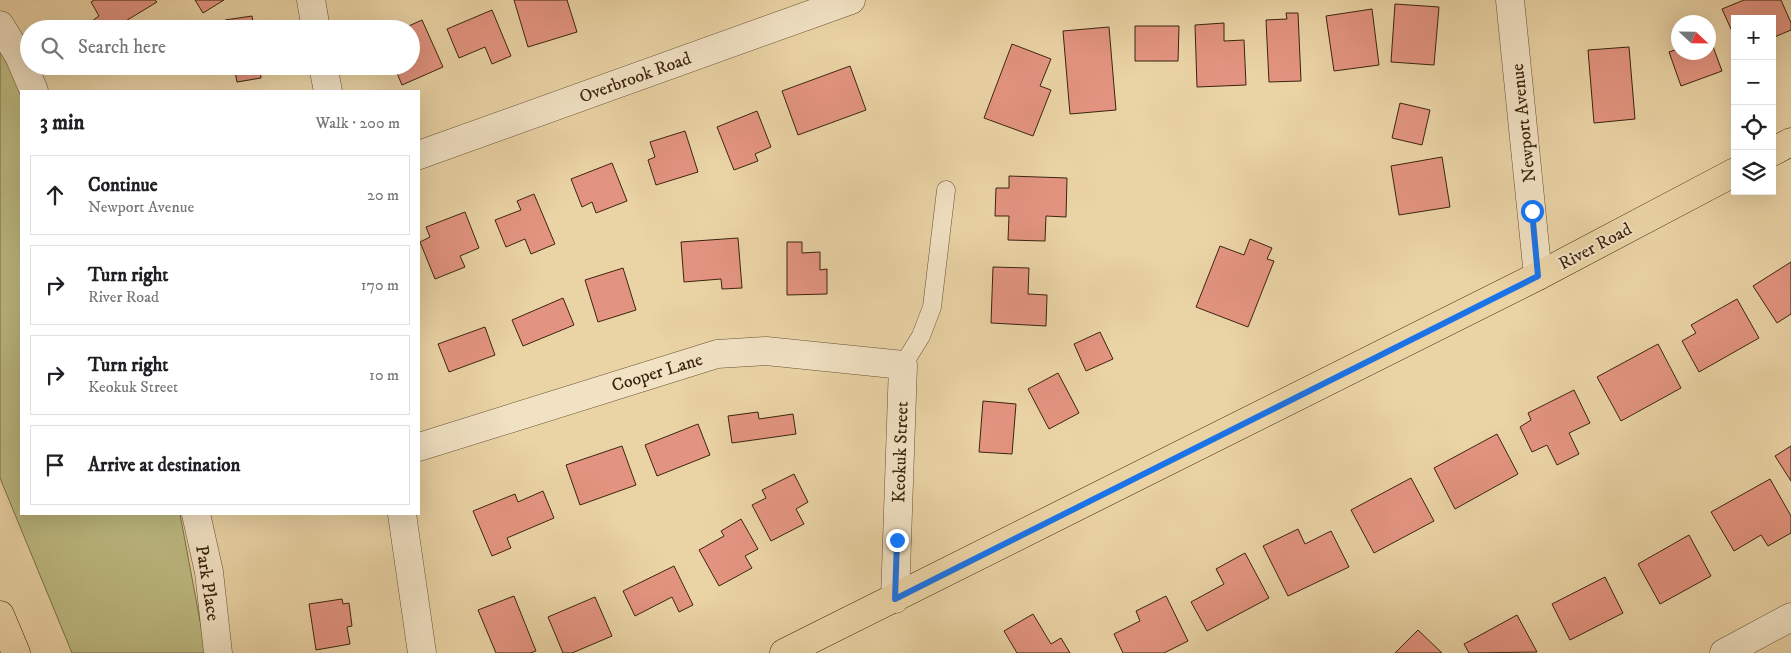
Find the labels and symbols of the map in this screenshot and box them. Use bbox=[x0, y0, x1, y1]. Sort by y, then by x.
north arrow bbox=[1671, 15, 1716, 60]
street label: Overbrook Road bbox=[576, 48, 694, 108]
street label: Newport Avenue bbox=[1507, 62, 1541, 183]
route start bbox=[1521, 200, 1544, 223]
street label: River Road bbox=[1555, 218, 1636, 275]
street label: Cooper Lane bbox=[609, 349, 705, 397]
street label: Keokuk Street bbox=[888, 401, 914, 503]
route end bbox=[886, 529, 909, 552]
street label: Park Place bbox=[190, 544, 224, 622]

